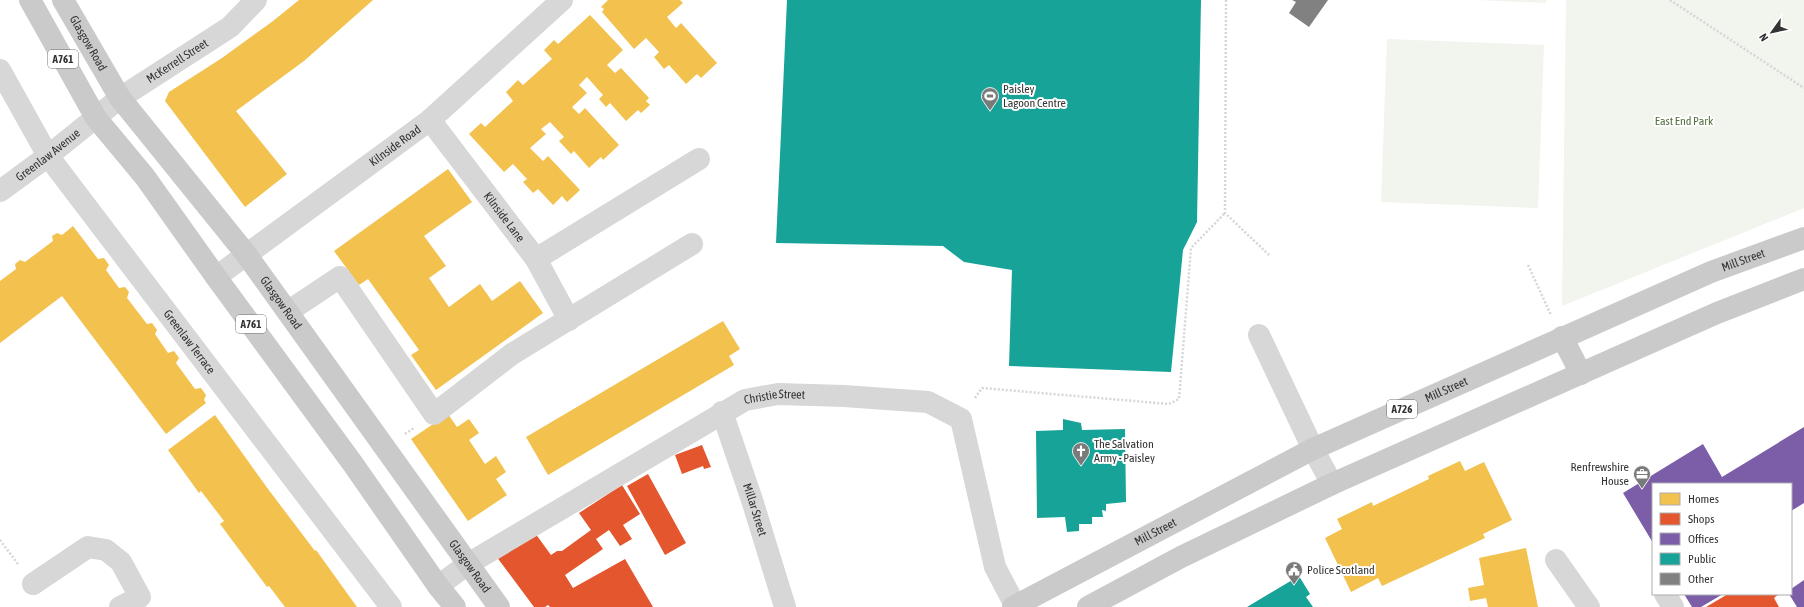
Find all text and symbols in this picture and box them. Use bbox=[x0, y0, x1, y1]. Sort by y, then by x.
north arrow bbox=[1752, 12, 1792, 52]
street label: Glasgow Road bbox=[67, 13, 110, 73]
text: N bbox=[1757, 31, 1770, 43]
street label: McKerrell Street bbox=[144, 36, 211, 86]
road number: A761 bbox=[48, 50, 78, 68]
place label: Paisley Lagoon Centre bbox=[1003, 82, 1066, 110]
sports icon: Paisley Lagoon Centre bbox=[980, 86, 1000, 111]
park label: East End Park bbox=[1655, 114, 1714, 128]
street label: Kilnside Road bbox=[366, 122, 424, 169]
street label: Greenlaw Avenue bbox=[13, 126, 83, 184]
street label: Kilnside Lane bbox=[481, 189, 527, 245]
street label: Mill Street bbox=[1720, 246, 1767, 275]
street label: Glasgow Road bbox=[257, 274, 305, 332]
street label: Greenlaw Terrace bbox=[161, 307, 218, 377]
road number: A761 bbox=[236, 315, 266, 333]
street label: Mill Street bbox=[1423, 374, 1470, 405]
street label: Christie Street bbox=[743, 387, 806, 407]
road number: A726 bbox=[1387, 400, 1417, 418]
place label: The Salvation Army - Paisley bbox=[1094, 437, 1155, 465]
church icon: The Salvation Army - Paisley bbox=[1071, 441, 1091, 466]
place label: Renfrewshire House bbox=[1571, 460, 1629, 488]
office icon: Renfrewshire House bbox=[1632, 464, 1652, 489]
street label: Millar Street bbox=[740, 482, 770, 538]
legend bbox=[1652, 483, 1792, 595]
text: Homes bbox=[1688, 492, 1719, 506]
text: Shops bbox=[1688, 512, 1714, 526]
street label: Mill Street bbox=[1132, 515, 1179, 549]
text: Offices bbox=[1688, 532, 1718, 546]
street label: Glasgow Road bbox=[446, 537, 493, 595]
text: Public bbox=[1688, 552, 1716, 566]
public building icon: Police Scotland bbox=[1284, 560, 1304, 585]
place label: Police Scotland bbox=[1307, 563, 1375, 577]
text: Other bbox=[1688, 572, 1714, 586]

